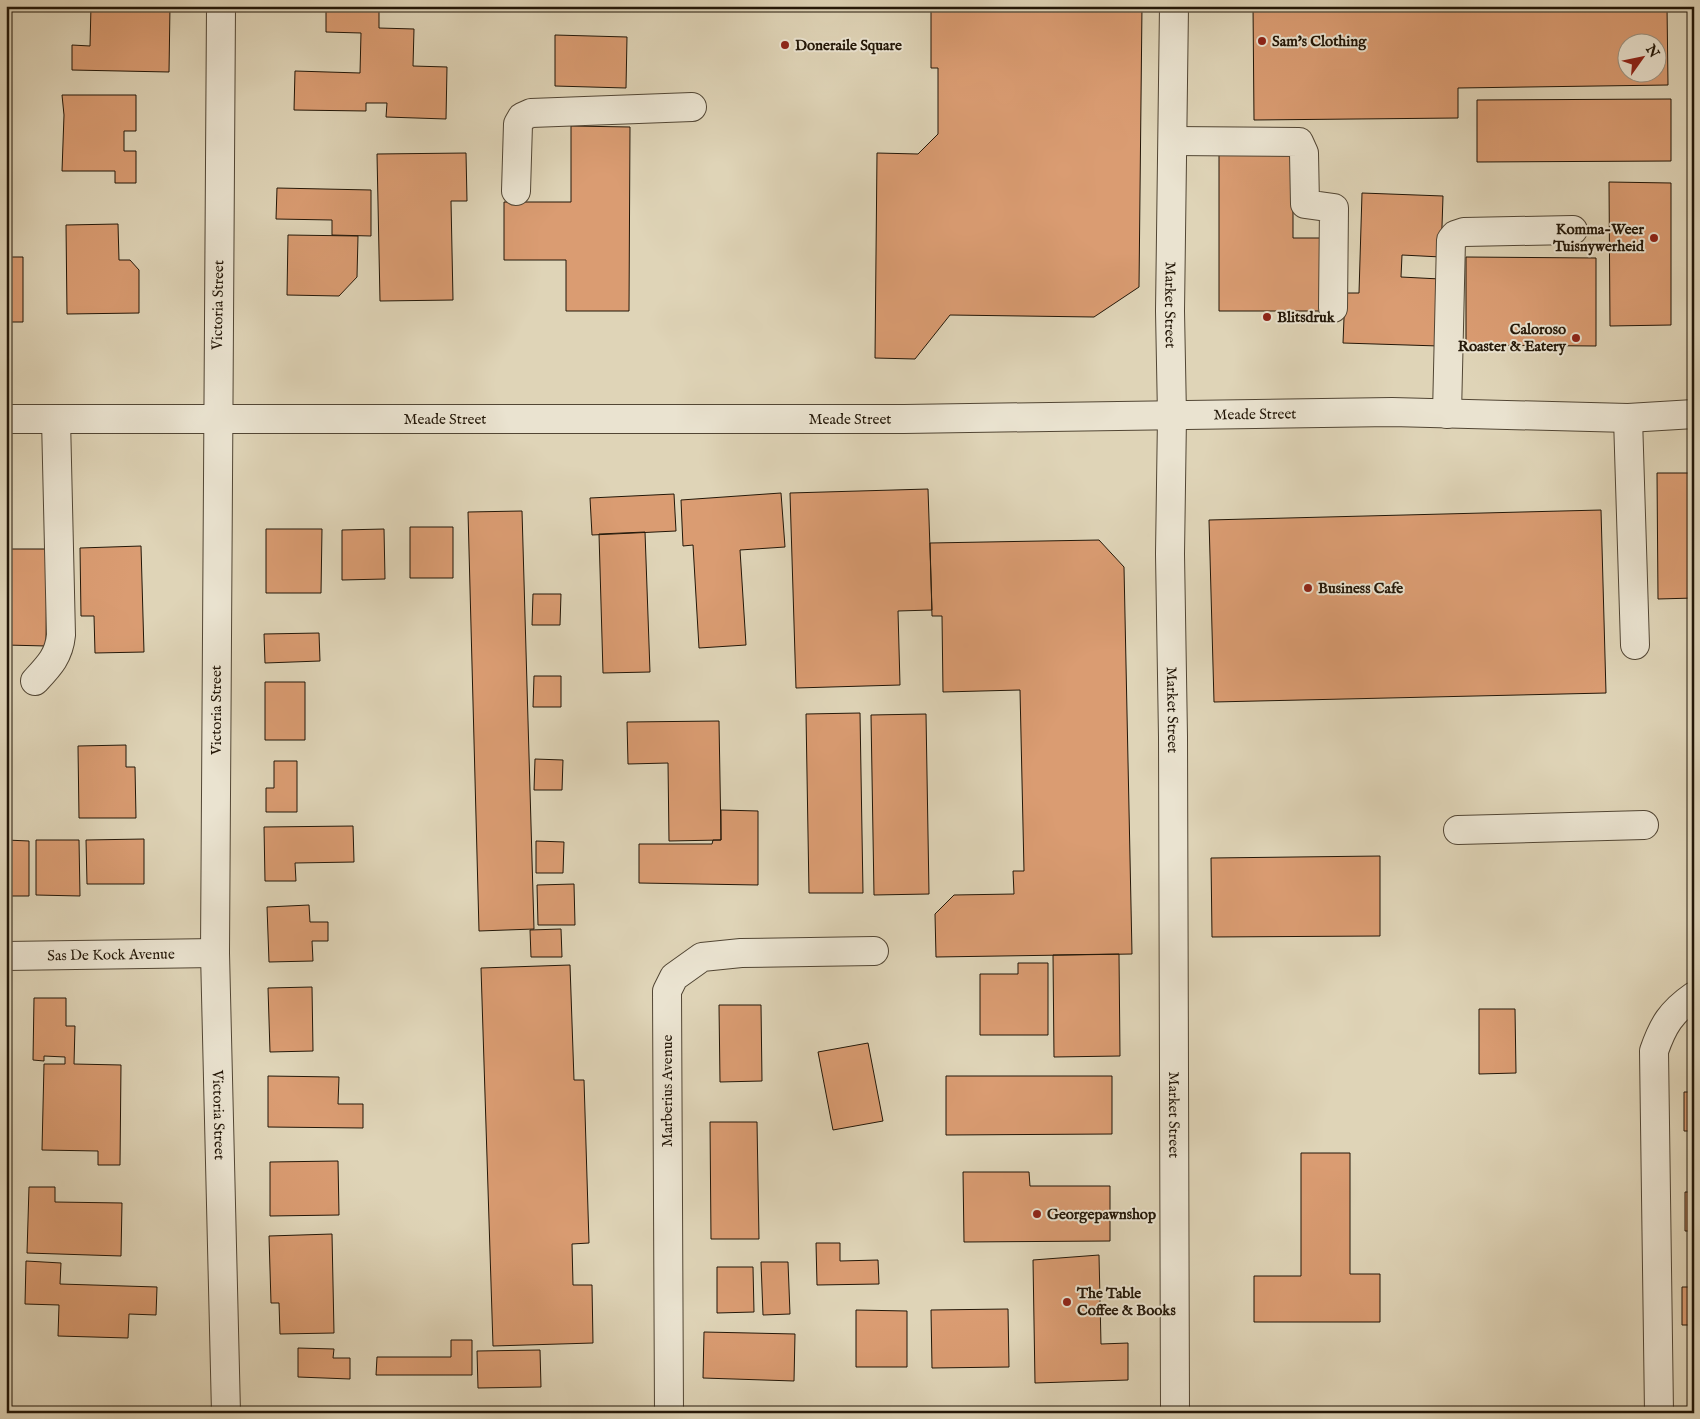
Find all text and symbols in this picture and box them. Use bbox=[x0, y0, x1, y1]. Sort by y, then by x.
place label: Sam's Clothing bbox=[1272, 32, 1367, 51]
north arrow bbox=[1618, 32, 1668, 82]
marker: Sam's Clothing bbox=[1256, 35, 1268, 47]
place label: Doneraile Square bbox=[795, 36, 902, 55]
marker: Doneraile Square bbox=[779, 39, 791, 51]
text: N bbox=[1641, 41, 1663, 61]
place label: Komma-Weer Tuisnywerheid bbox=[1552, 220, 1645, 256]
marker: Komma-Weer Tuisnywerheid bbox=[1648, 232, 1660, 244]
street label: Victoria Street bbox=[208, 260, 228, 351]
street label: Market Street bbox=[1161, 262, 1180, 348]
place label: Blitsdruk bbox=[1277, 308, 1336, 327]
marker: Blitsdruk bbox=[1261, 311, 1273, 323]
place label: Caloroso Roaster & Eatery bbox=[1458, 320, 1567, 356]
marker: Caloroso Roaster & Eatery bbox=[1570, 332, 1582, 344]
street label: Meade Street bbox=[1213, 404, 1297, 424]
street label: Meade Street bbox=[404, 410, 486, 429]
street label: Meade Street bbox=[809, 410, 891, 429]
place label: Business Cafe bbox=[1318, 579, 1403, 598]
marker: Business Cafe bbox=[1302, 582, 1314, 594]
street label: Victoria Street bbox=[207, 665, 226, 756]
street label: Market Street bbox=[1162, 666, 1183, 753]
street label: Sas De Kock Avenue bbox=[47, 944, 175, 965]
street label: Marberius Avenue bbox=[658, 1035, 677, 1147]
street label: Victoria Street bbox=[208, 1069, 229, 1160]
street label: Market Street bbox=[1164, 1072, 1184, 1158]
place label: Georgepawnshop bbox=[1047, 1205, 1156, 1224]
marker: Georgepawnshop bbox=[1031, 1208, 1043, 1220]
place label: The Table Coffee & Books bbox=[1076, 1284, 1176, 1320]
marker: The Table Coffee & Books bbox=[1061, 1296, 1073, 1308]

